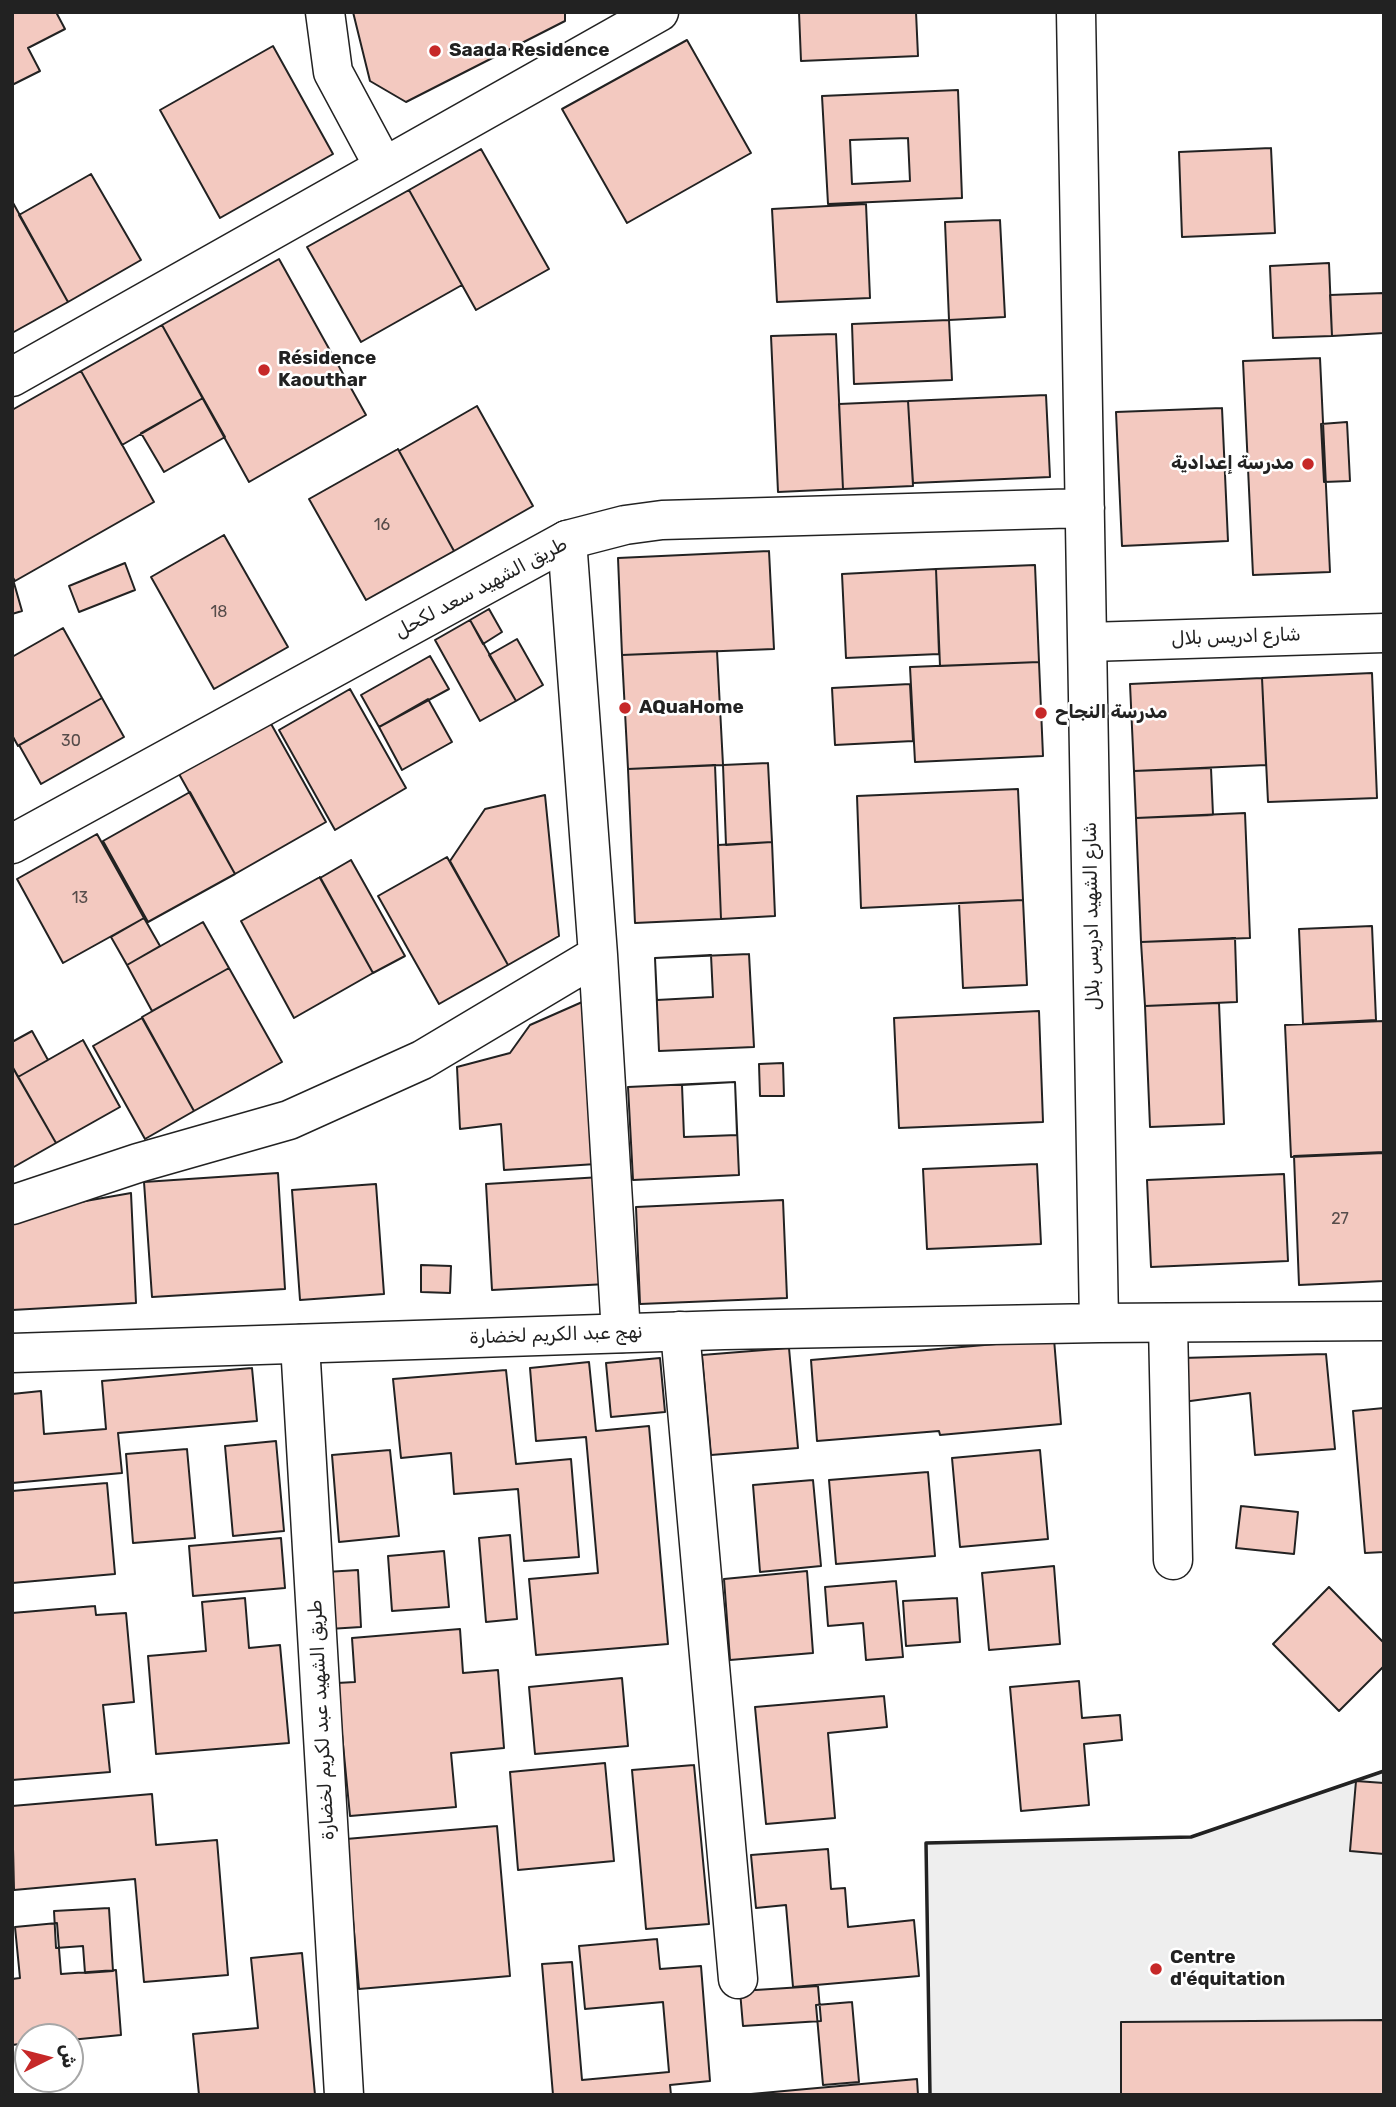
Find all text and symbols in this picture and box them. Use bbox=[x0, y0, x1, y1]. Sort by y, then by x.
place label: Saada Residence bbox=[449, 40, 609, 62]
marker: Saada Residence bbox=[427, 43, 443, 59]
place label: Résidence Kaouthar bbox=[278, 348, 376, 392]
marker: Résidence Kaouthar bbox=[256, 362, 272, 378]
place label: مدرسة إعدادية bbox=[1171, 453, 1294, 475]
marker: مدرسة إعدادية bbox=[1300, 456, 1316, 472]
house number: 16 bbox=[374, 515, 390, 535]
street label: طريق الشهيد سعد لكحل bbox=[391, 533, 571, 643]
house number: 18 bbox=[210, 602, 228, 622]
street label: شارع ادريس بلال bbox=[1171, 623, 1301, 651]
place label: AQuaHome bbox=[639, 697, 744, 719]
marker: AQuaHome bbox=[617, 700, 633, 716]
place label: مدرسة النجاح bbox=[1055, 702, 1168, 724]
marker: مدرسة النجاح bbox=[1033, 705, 1049, 721]
house number: 30 bbox=[61, 731, 81, 751]
street label: شارع الشهيد ادريس بلال bbox=[1079, 822, 1105, 1010]
house number: 13 bbox=[72, 888, 88, 908]
house number: 27 bbox=[1331, 1209, 1349, 1229]
street label: نهج عبد الكريم لخضارة bbox=[469, 1321, 643, 1349]
street label: طريق الشهيد عبد لكريم لخضارة bbox=[304, 1599, 340, 1841]
place label: Centre d'équitation bbox=[1170, 1947, 1285, 1991]
marker: Centre d'équitation bbox=[1148, 1961, 1164, 1977]
north arrow bbox=[14, 2023, 84, 2093]
text: ش bbox=[56, 2043, 81, 2069]

